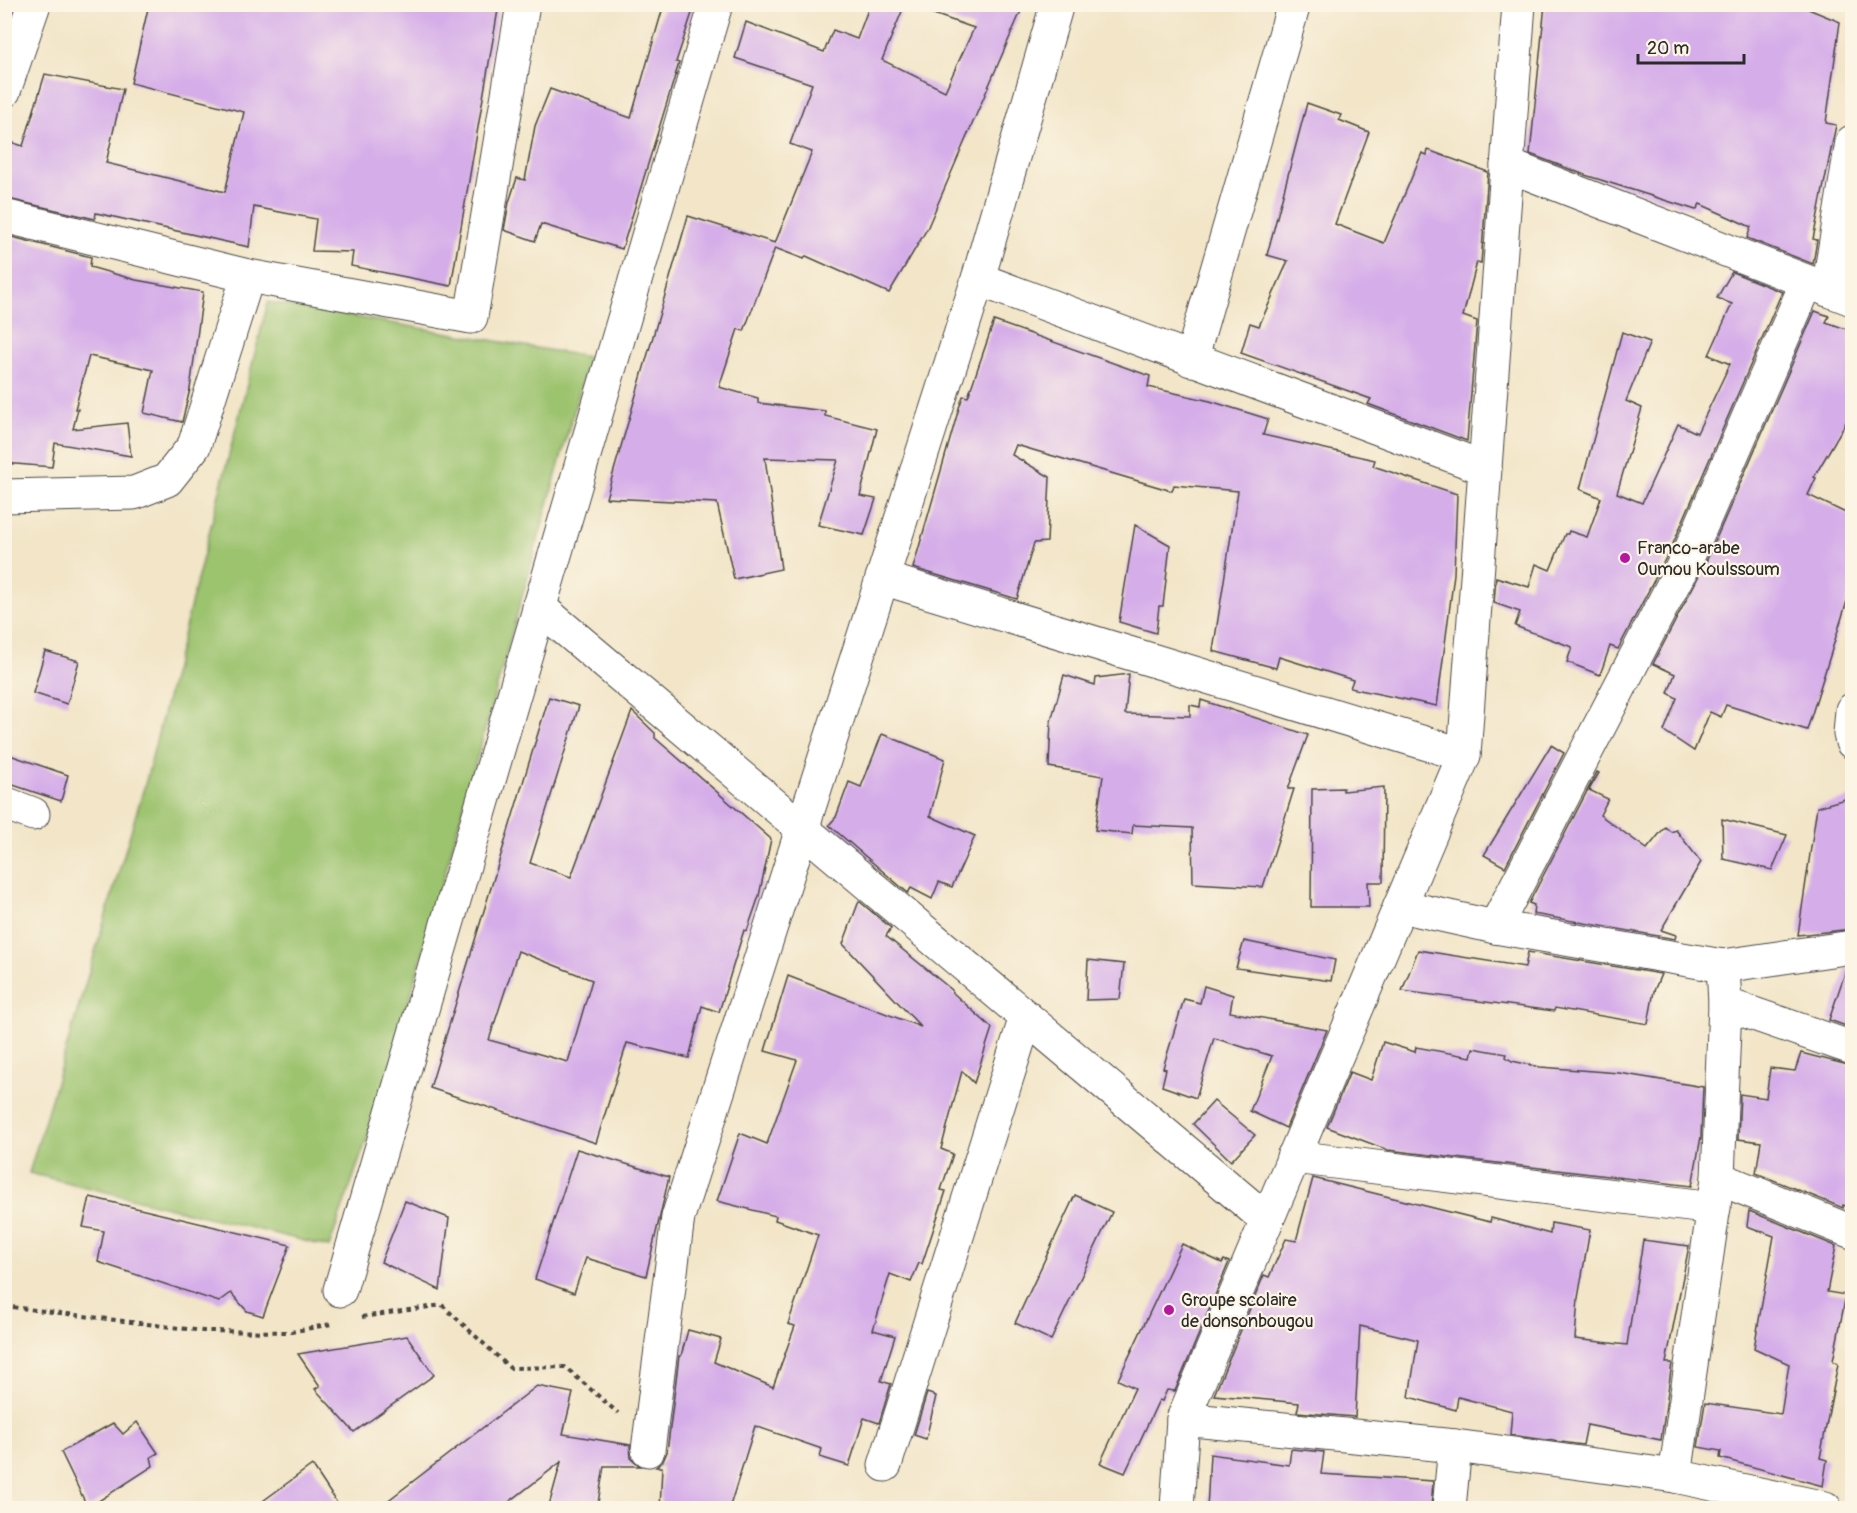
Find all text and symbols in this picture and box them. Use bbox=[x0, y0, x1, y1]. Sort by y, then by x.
scale bar bbox=[1638, 27, 1744, 65]
text: 20 m bbox=[1647, 37, 1689, 60]
place label: Franco-arabe Oumou Koulssoum bbox=[1637, 537, 1780, 581]
marker: Franco-arabe Oumou Koulssoum bbox=[1618, 551, 1632, 565]
place label: Groupe scolaire de donsonbougou bbox=[1181, 1289, 1314, 1333]
marker: Groupe scolaire de donsonbougou bbox=[1162, 1303, 1176, 1317]

